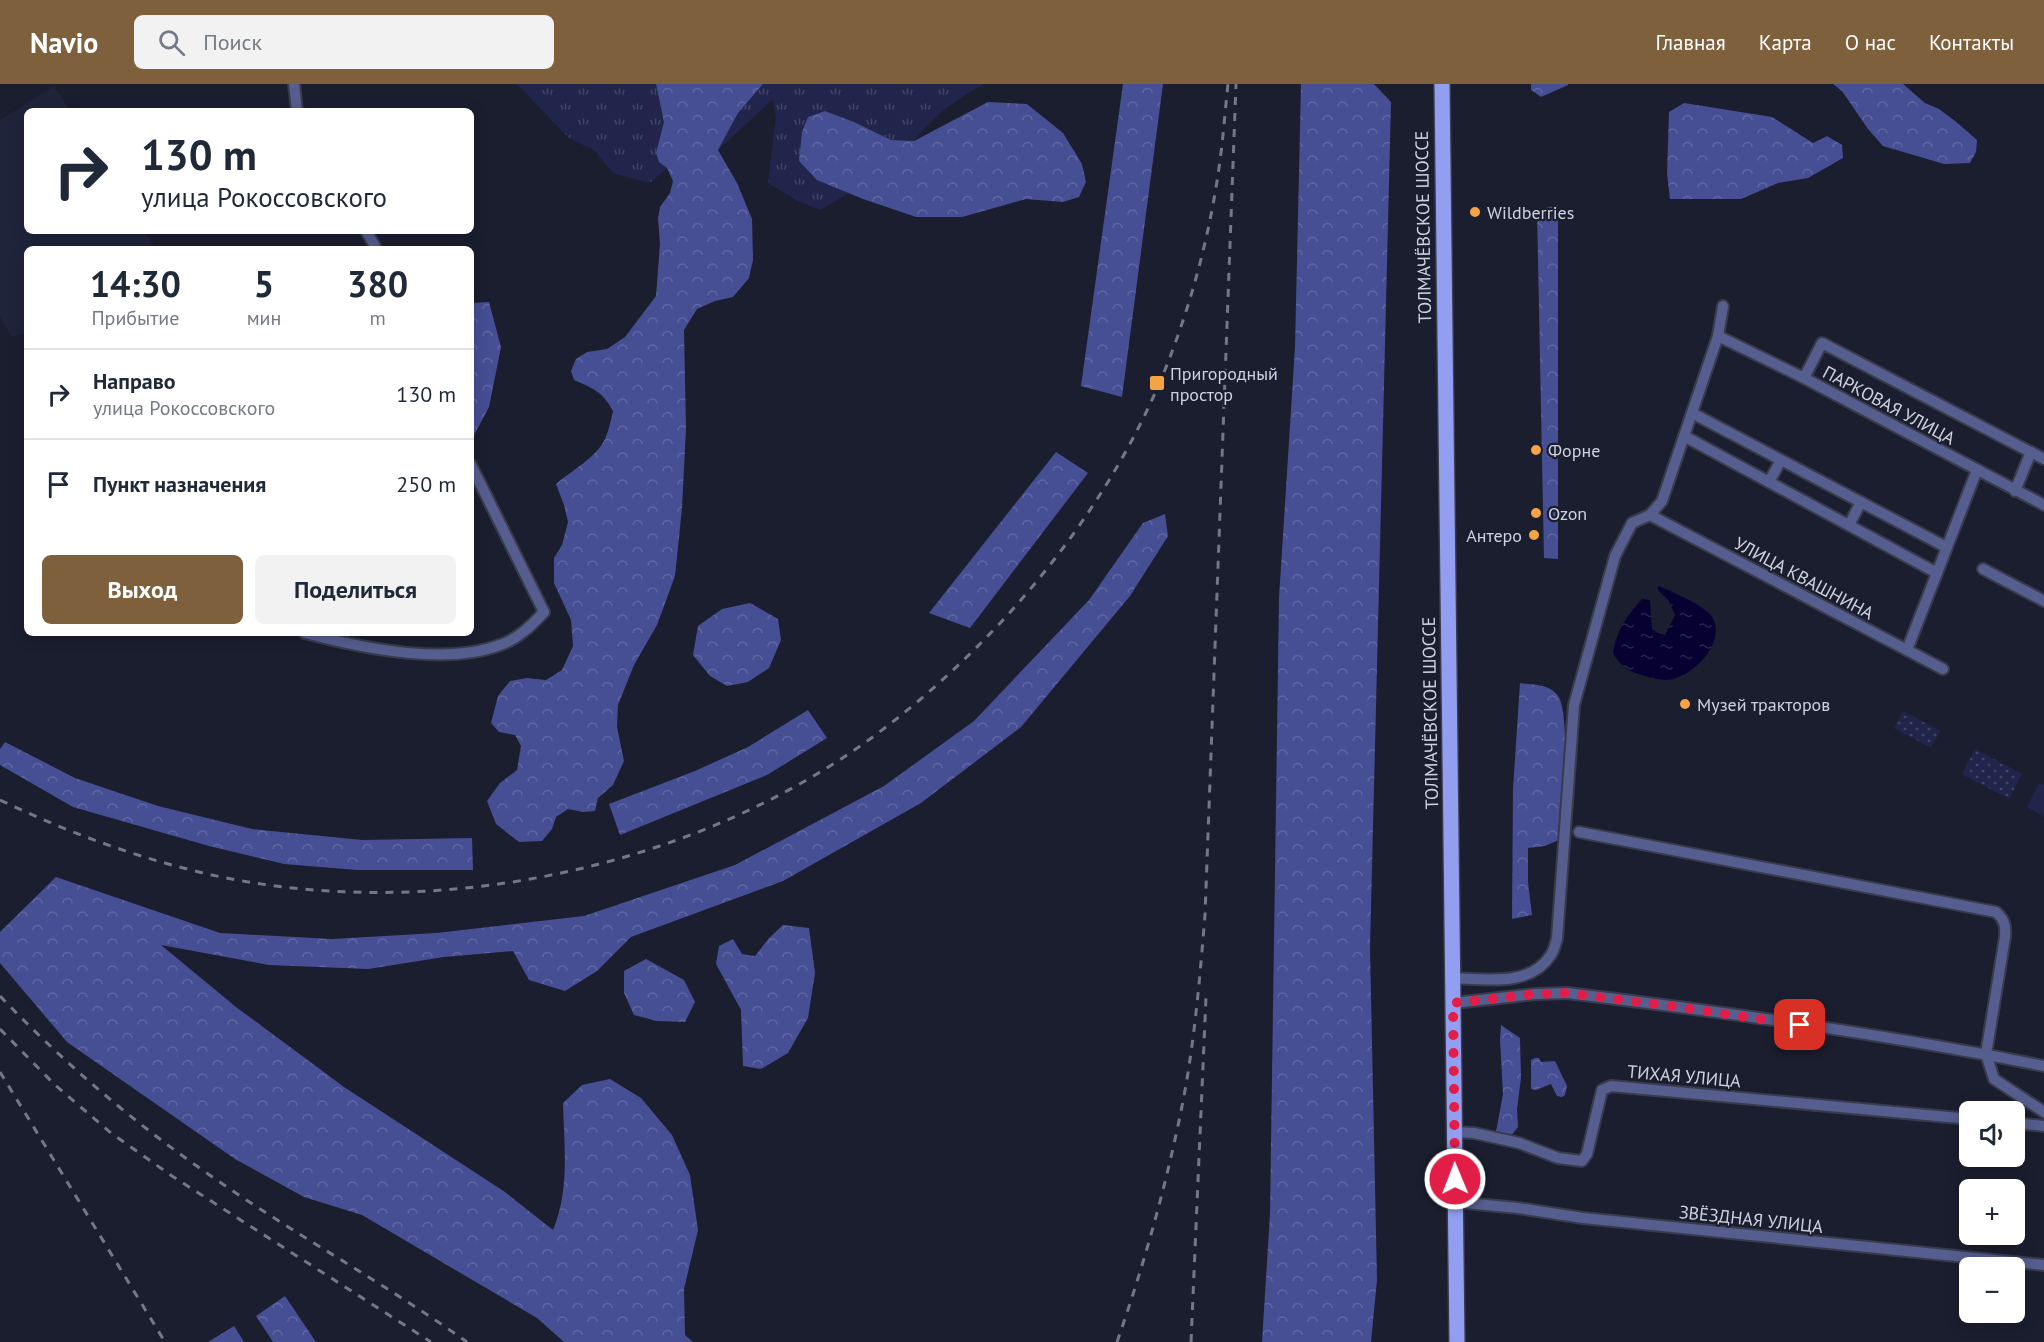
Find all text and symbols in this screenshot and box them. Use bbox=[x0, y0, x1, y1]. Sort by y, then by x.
search box bbox=[134, 15, 554, 69]
text: Navio bbox=[30, 24, 98, 61]
icon: search bbox=[155, 26, 188, 59]
text: Поиск bbox=[203, 28, 262, 56]
text: Главная bbox=[1655, 29, 1726, 56]
text: Карта bbox=[1759, 29, 1812, 56]
text: О нас bbox=[1845, 29, 1896, 56]
text: Контакты bbox=[1929, 29, 2014, 56]
text: 130 m bbox=[141, 127, 257, 182]
street label: ТОЛМАЧЁВСКОЕ ШОССЕ bbox=[1410, 130, 1436, 324]
icon: right bbox=[42, 132, 120, 210]
text: улица Рокоссовского bbox=[141, 180, 387, 214]
place label: Wildberries bbox=[1487, 201, 1574, 224]
marker: Wildberries bbox=[1468, 205, 1482, 219]
text: 14:30 bbox=[90, 260, 181, 307]
text: 5 bbox=[254, 260, 274, 307]
text: 380 bbox=[347, 260, 408, 307]
text: Прибытие bbox=[91, 305, 179, 331]
text: мин bbox=[247, 305, 281, 331]
text: m bbox=[370, 305, 386, 331]
street label: ПАРКОВАЯ УЛИЦА bbox=[1819, 360, 1960, 450]
place label: Пригородный простор bbox=[1170, 362, 1278, 406]
text: Направо bbox=[93, 367, 176, 395]
marker: Пригородный простор bbox=[1148, 374, 1166, 392]
icon: right bbox=[42, 378, 75, 411]
text: 130 m bbox=[396, 380, 456, 408]
text: улица Рокоссовского bbox=[93, 395, 275, 421]
place label: Форне bbox=[1548, 439, 1600, 462]
marker: Форне bbox=[1529, 443, 1543, 457]
icon: arrive bbox=[42, 468, 75, 501]
text: Пункт назначения bbox=[93, 470, 266, 498]
text: 250 m bbox=[396, 470, 456, 498]
place label: Ozon bbox=[1548, 502, 1587, 525]
marker: Ozon bbox=[1529, 506, 1543, 520]
place label: Антеро bbox=[1466, 524, 1522, 547]
marker: Антеро bbox=[1527, 528, 1541, 542]
street label: УЛИЦА КВАШНИНА bbox=[1730, 532, 1878, 625]
button: Выход bbox=[42, 555, 243, 624]
button: Поделиться bbox=[255, 555, 456, 624]
street label: ТОЛМАЧЁВСКОЕ ШОССЕ bbox=[1417, 616, 1443, 810]
place label: Музей тракторов bbox=[1697, 693, 1830, 716]
marker: Музей тракторов bbox=[1678, 697, 1692, 711]
pin bbox=[1774, 999, 1825, 1050]
icon: arrive bbox=[1783, 1008, 1816, 1041]
street label: ТИХАЯ УЛИЦА bbox=[1626, 1060, 1742, 1092]
map controls bbox=[1959, 1101, 2025, 1323]
button: sound bbox=[1959, 1101, 2025, 1167]
position arrow bbox=[1423, 1147, 1487, 1211]
button: + bbox=[1959, 1179, 2025, 1245]
street label: ЗВЁЗДНАЯ УЛИЦА bbox=[1678, 1200, 1825, 1238]
button: − bbox=[1959, 1257, 2025, 1323]

